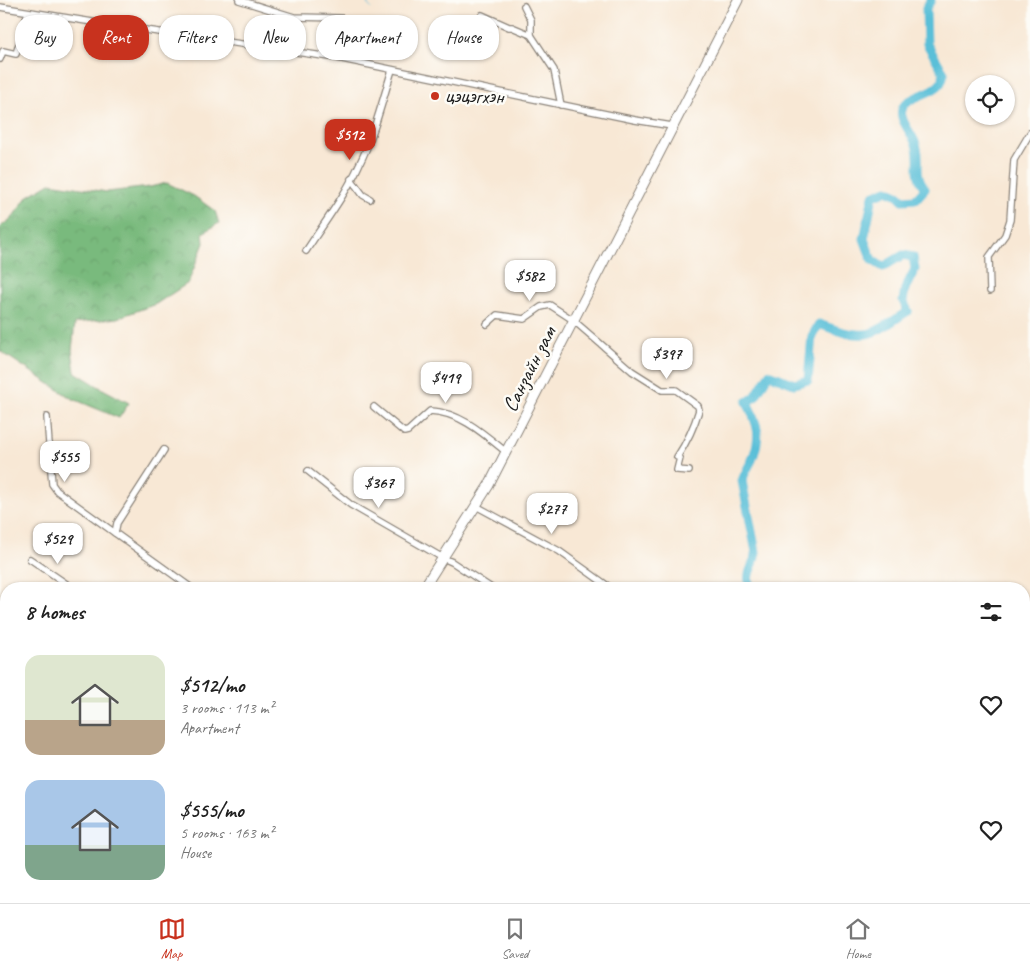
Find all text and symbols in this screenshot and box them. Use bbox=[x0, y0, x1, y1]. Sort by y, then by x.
chip: Buy bbox=[15, 15, 73, 60]
chip: Rent bbox=[83, 15, 149, 60]
chip: Filters bbox=[159, 15, 234, 60]
chip: New bbox=[244, 15, 306, 60]
chip: Apartment bbox=[316, 15, 418, 60]
chip: House bbox=[428, 15, 499, 60]
map controls bbox=[965, 75, 1015, 125]
button: locate bbox=[965, 75, 1015, 125]
place label: цэцэгхэн bbox=[445, 83, 505, 109]
marker: цэцэгхэн bbox=[429, 90, 441, 102]
pin: $512 bbox=[320, 119, 380, 161]
text: $512 bbox=[336, 125, 364, 145]
pin: $582 bbox=[500, 260, 560, 302]
text: $582 bbox=[516, 266, 544, 286]
street label: Санзайн зам bbox=[497, 320, 562, 416]
pin: $397 bbox=[637, 338, 697, 380]
text: $397 bbox=[653, 344, 681, 364]
pin: $419 bbox=[416, 362, 476, 404]
text: $419 bbox=[432, 368, 460, 388]
pin: $555 bbox=[35, 440, 95, 483]
text: $555 bbox=[51, 447, 79, 467]
pin: $367 bbox=[349, 466, 409, 509]
text: $367 bbox=[364, 473, 394, 493]
pin: $277 bbox=[522, 492, 582, 535]
text: $277 bbox=[538, 499, 566, 519]
pin: $529 bbox=[28, 522, 88, 565]
text: $529 bbox=[44, 529, 72, 549]
icon: filters bbox=[977, 598, 1005, 626]
text: 8 homes bbox=[25, 599, 84, 625]
text: $512/mo bbox=[180, 672, 244, 698]
icon: home bbox=[65, 675, 125, 735]
icon: heart bbox=[977, 691, 1005, 719]
text: 3 rooms · 113 m² bbox=[180, 698, 274, 718]
text: Apartment bbox=[180, 718, 239, 738]
text: $555/mo bbox=[180, 797, 244, 823]
icon: home bbox=[65, 800, 125, 860]
icon: heart bbox=[977, 816, 1005, 844]
text: 5 rooms · 163 m² bbox=[180, 823, 274, 843]
text: House bbox=[180, 843, 211, 863]
tab: Map bbox=[158, 915, 186, 962]
tab: Saved bbox=[501, 915, 529, 962]
tab: Home bbox=[844, 915, 872, 962]

